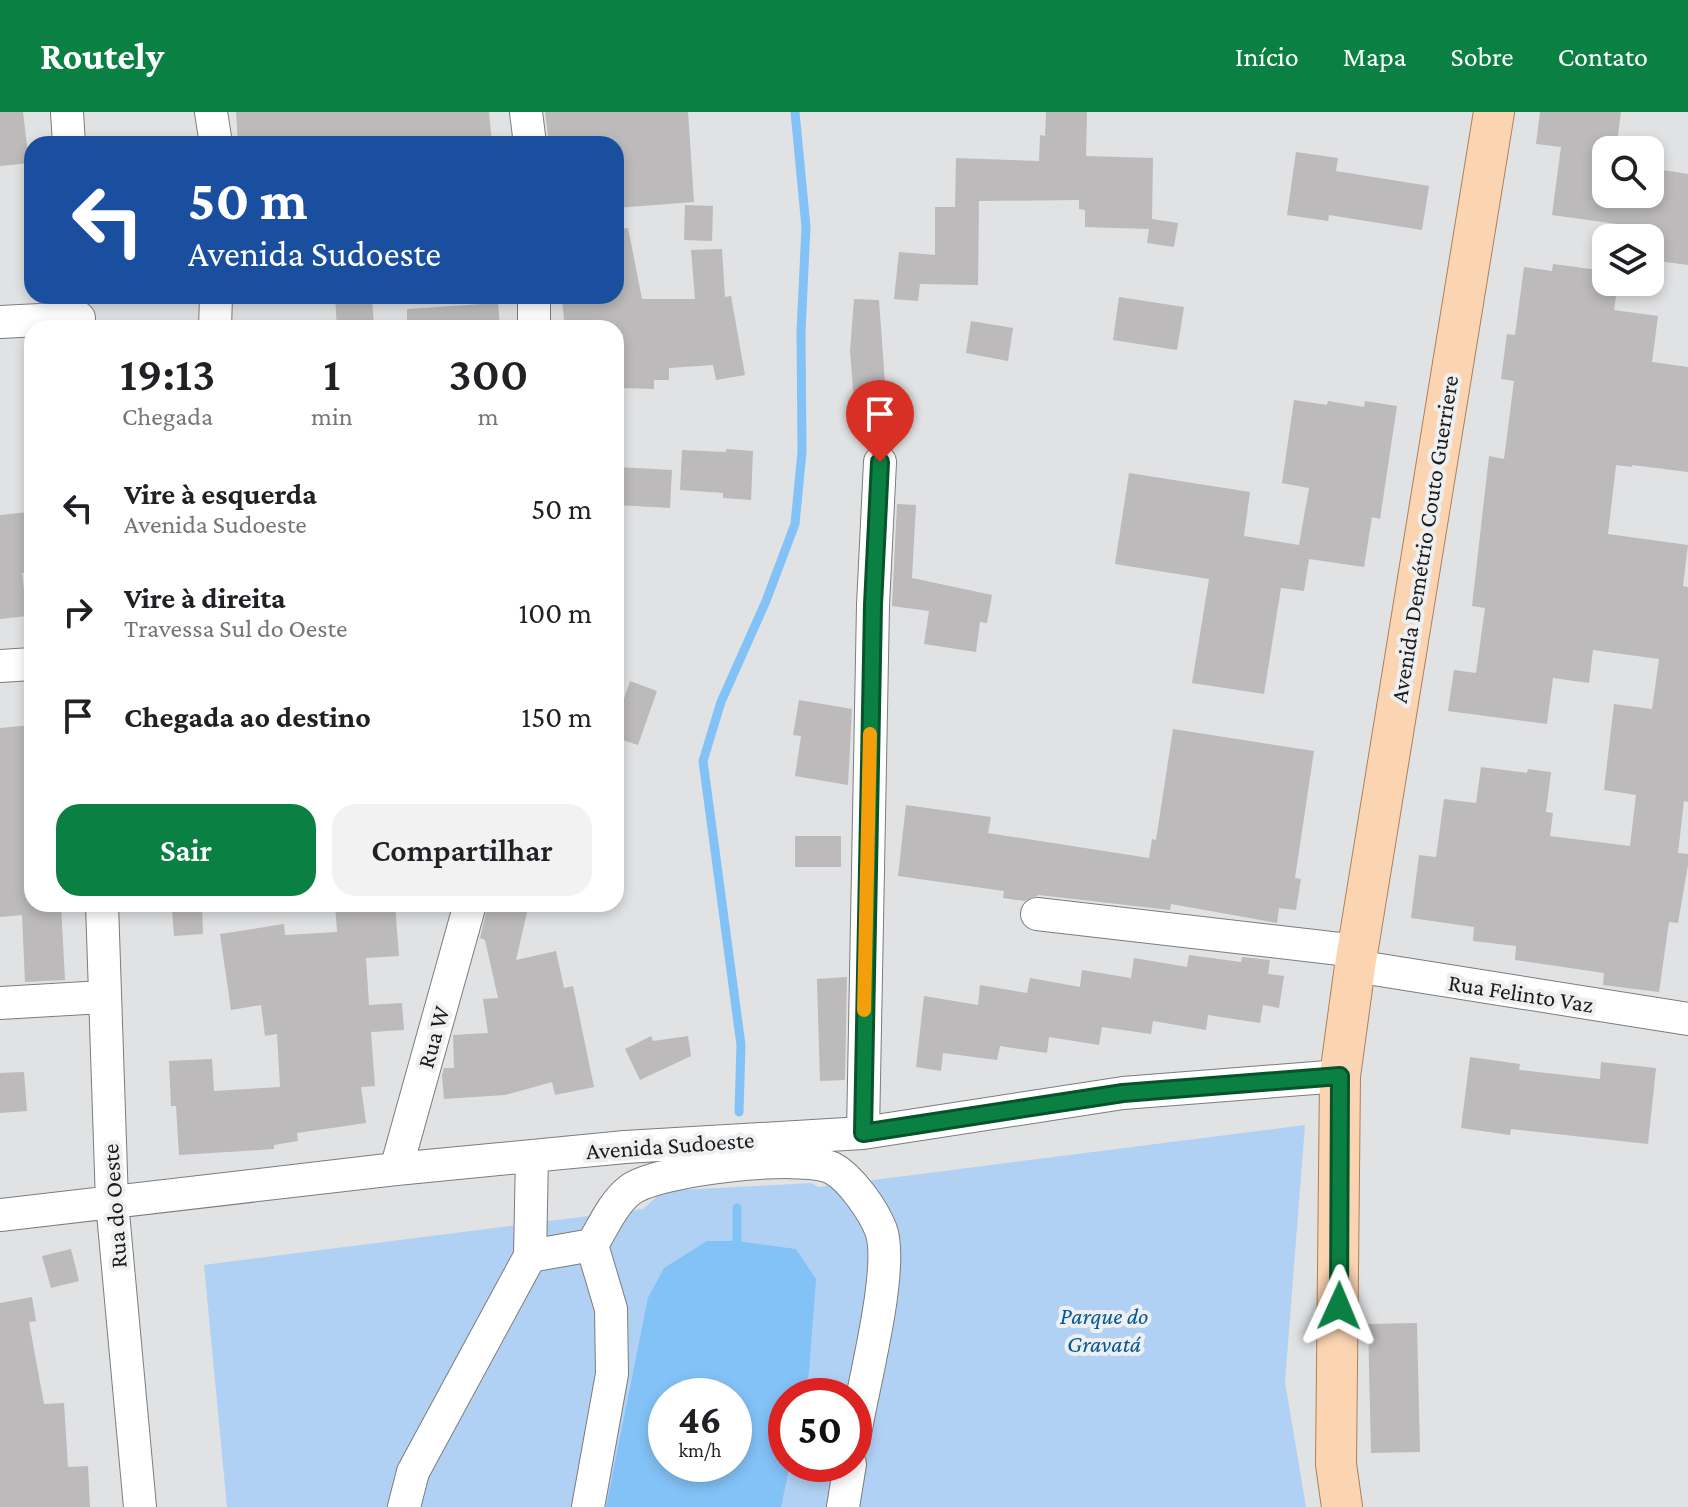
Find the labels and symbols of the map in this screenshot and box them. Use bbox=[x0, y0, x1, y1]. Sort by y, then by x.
street label: Avenida Demétrio Couto Guerriere bbox=[1385, 373, 1463, 705]
pin bbox=[846, 380, 914, 462]
street label: Rua Felinto Vaz bbox=[1446, 968, 1596, 1018]
street label: Rua W bbox=[411, 1003, 455, 1071]
street label: Avenida Sudoeste bbox=[585, 1126, 755, 1164]
street label: Rua do Oeste bbox=[96, 1143, 132, 1269]
position arrow bbox=[1297, 1264, 1381, 1348]
park label: Parque do Gravatá bbox=[1060, 1302, 1148, 1357]
speed limit sign: 50 bbox=[768, 1378, 872, 1482]

